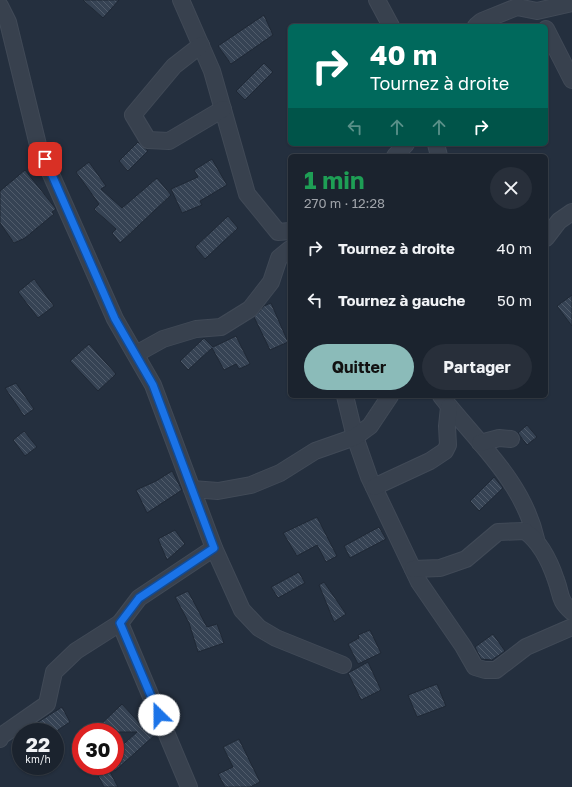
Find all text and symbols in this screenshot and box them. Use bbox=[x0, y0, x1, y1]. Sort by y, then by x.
text: 40 m bbox=[370, 38, 437, 71]
icon: right bbox=[304, 40, 356, 92]
text: Tournez à droite bbox=[370, 72, 509, 94]
icon: left bbox=[344, 116, 366, 138]
icon: ahead bbox=[386, 116, 408, 138]
icon: ahead bbox=[428, 116, 450, 138]
icon: right bbox=[470, 116, 492, 138]
pin bbox=[28, 142, 62, 176]
icon: arrive bbox=[34, 148, 56, 170]
text: 1 min bbox=[304, 165, 364, 194]
button: close bbox=[490, 167, 532, 209]
text: 270 m · 12:28 bbox=[304, 195, 385, 211]
icon: right bbox=[304, 237, 326, 259]
text: Tournez à droite bbox=[338, 239, 455, 257]
text: 40 m bbox=[497, 239, 532, 257]
icon: left bbox=[304, 289, 326, 311]
text: Tournez à gauche bbox=[338, 291, 465, 309]
text: 50 m bbox=[497, 291, 532, 309]
button: Quitter bbox=[304, 344, 414, 390]
button: Partager bbox=[422, 344, 532, 390]
position arrow bbox=[138, 694, 180, 736]
speed limit sign: 30 bbox=[72, 723, 124, 775]
text: 22 bbox=[26, 732, 50, 756]
text: km/h bbox=[25, 753, 51, 765]

